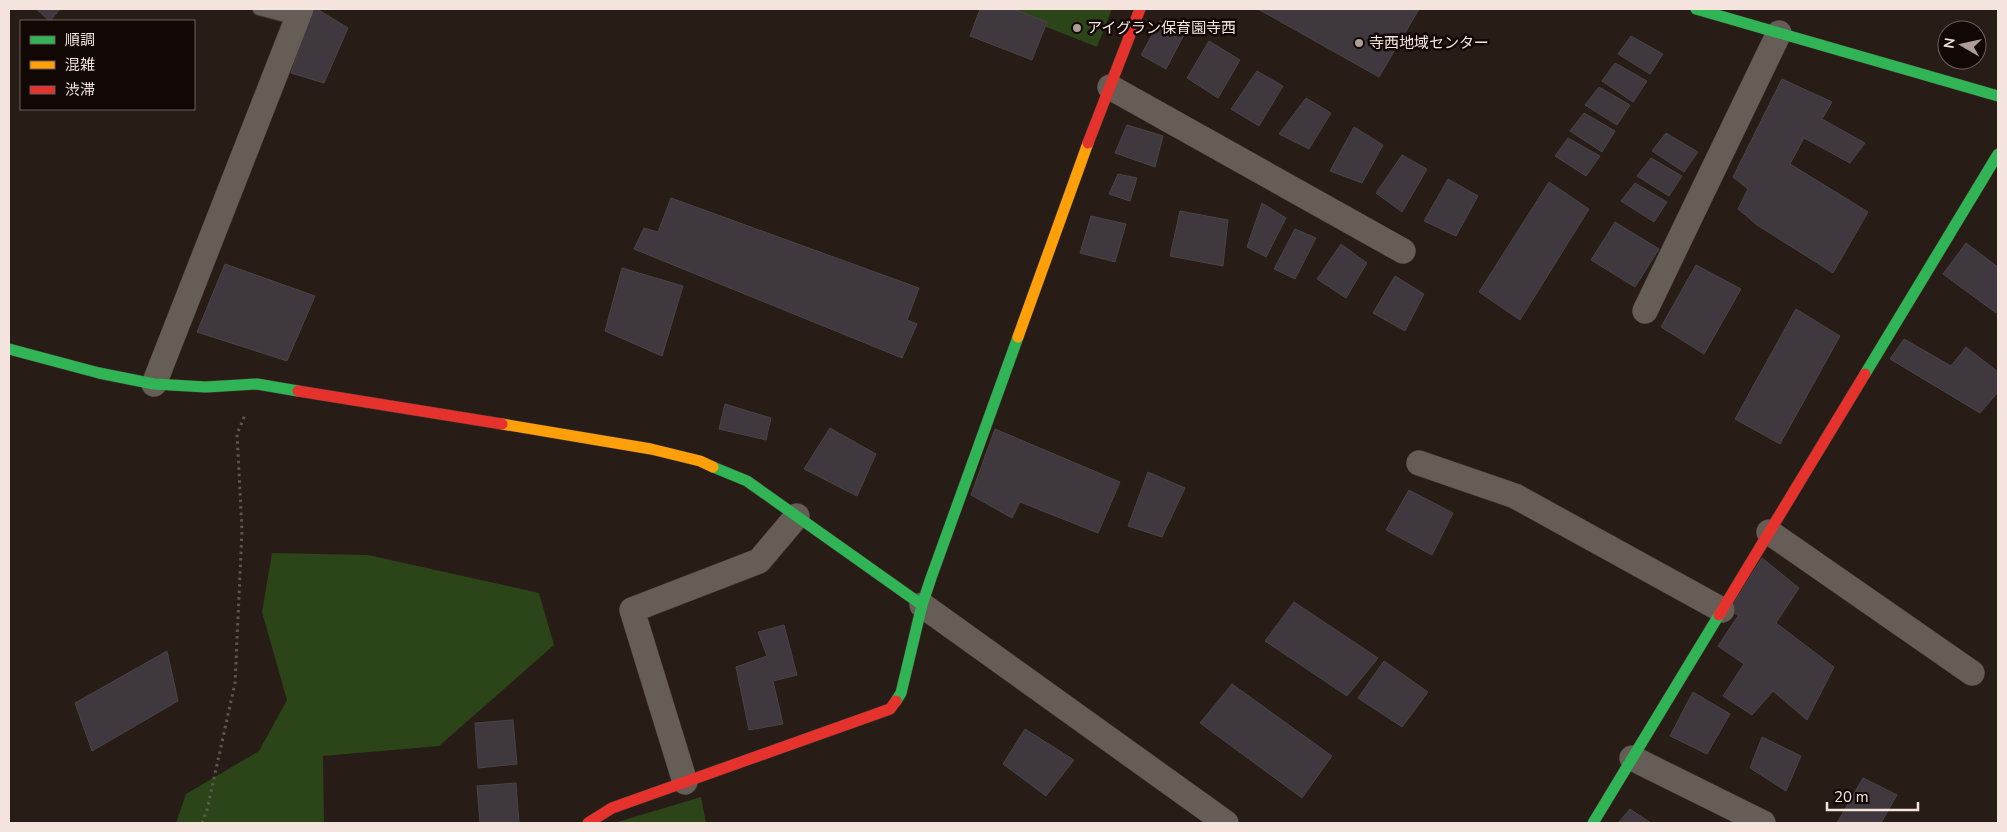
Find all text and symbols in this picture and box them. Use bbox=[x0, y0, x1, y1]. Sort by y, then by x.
place label: アイグラン保育園寺西 bbox=[1087, 18, 1236, 38]
legend bbox=[20, 20, 195, 110]
north arrow bbox=[1937, 20, 1987, 70]
marker: アイグラン保育園寺西 bbox=[1071, 22, 1083, 34]
text: 順調 bbox=[65, 30, 95, 50]
place label: 寺西地域センター bbox=[1369, 33, 1489, 53]
text: N bbox=[1939, 36, 1960, 50]
marker: 寺西地域センター bbox=[1353, 37, 1365, 49]
text: 混雑 bbox=[65, 55, 95, 75]
text: 渋滞 bbox=[65, 80, 95, 100]
scale bar bbox=[1827, 780, 1918, 812]
text: 20 m bbox=[1834, 787, 1869, 807]

